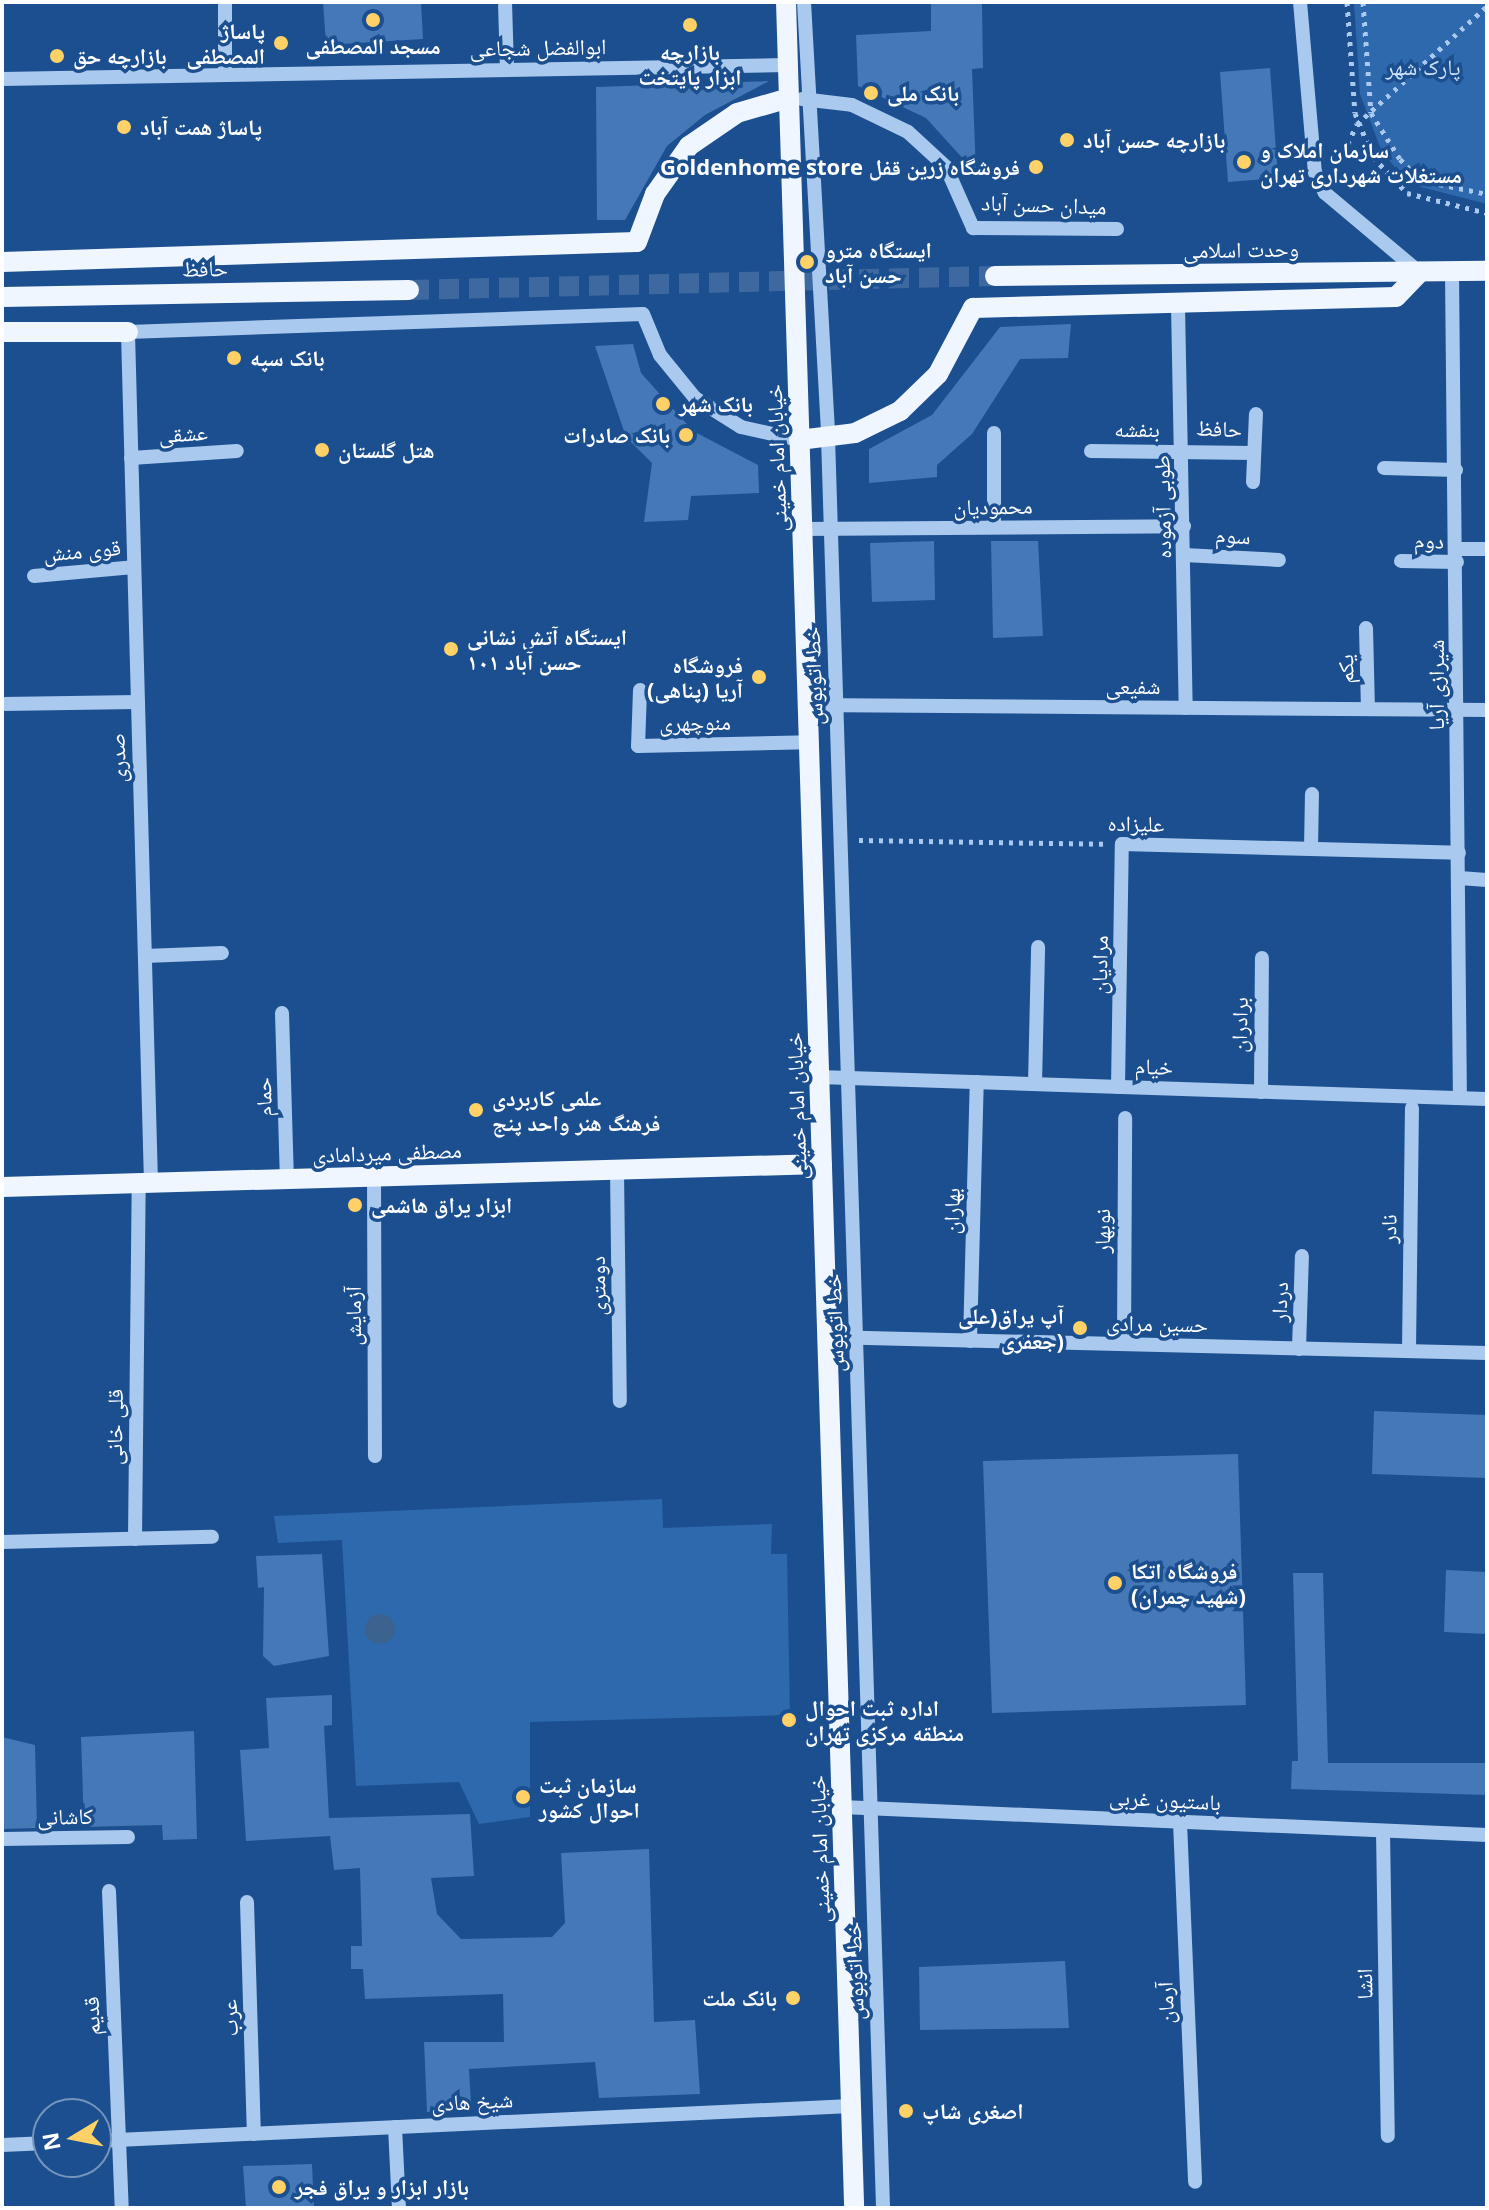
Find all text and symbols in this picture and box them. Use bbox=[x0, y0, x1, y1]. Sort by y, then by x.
marker: مسجد المصطفی bbox=[364, 11, 382, 29]
marker: بازارچه ابزار پایتخت bbox=[681, 16, 699, 34]
place label: پاساژ المصطفی bbox=[187, 17, 265, 68]
place label: مسجد المصطفی bbox=[305, 33, 441, 59]
street label: ابوالفضل شجاعی bbox=[469, 33, 607, 61]
marker: پاساژ المصطفی bbox=[272, 34, 290, 52]
place label: بازارچه ابزار پایتخت bbox=[638, 38, 742, 90]
place label: بازارچه حق bbox=[73, 43, 167, 69]
marker: بازارچه حق bbox=[48, 47, 66, 65]
park label: پارک شهر bbox=[1386, 54, 1460, 80]
place label: بانک ملی bbox=[887, 80, 959, 106]
marker: بانک ملی bbox=[862, 84, 880, 102]
place label: پاساژ همت آباد bbox=[140, 114, 262, 140]
marker: پاساژ همت آباد bbox=[115, 118, 133, 136]
place label: بازارچه حسن آباد bbox=[1083, 127, 1225, 153]
marker: بازارچه حسن آباد bbox=[1058, 131, 1076, 149]
place label: سازمان املاک و مستغلات شهرداری تهران bbox=[1260, 136, 1462, 188]
marker: سازمان املاک و مستغلات شهرداری تهران bbox=[1235, 153, 1253, 171]
place label: Goldenhome store فروشگاه زرین قفل bbox=[660, 154, 1020, 180]
marker: Goldenhome store فروشگاه زرین قفل bbox=[1027, 158, 1045, 176]
street label: میدان حسن آباد bbox=[981, 189, 1107, 219]
street label: وحدت اسلامی bbox=[1183, 235, 1299, 263]
place label: ایستگاه مترو حسن آباد bbox=[825, 236, 932, 288]
marker: ایستگاه مترو حسن آباد bbox=[796, 251, 818, 273]
street label: حافظ bbox=[182, 254, 228, 282]
place label: بانک سپه bbox=[250, 345, 325, 371]
marker: بانک سپه bbox=[225, 349, 243, 367]
street label: خیابان امام خمینی bbox=[760, 384, 792, 532]
place label: بانک شهر bbox=[679, 391, 753, 417]
marker: بانک شهر bbox=[654, 395, 672, 413]
street label: حافظ bbox=[1196, 414, 1242, 442]
street label: بنفشه bbox=[1114, 416, 1160, 442]
street label: عشقی bbox=[157, 418, 209, 448]
place label: بانک صادرات bbox=[563, 422, 670, 448]
marker: بانک صادرات bbox=[677, 426, 695, 444]
place label: هتل گلستان bbox=[338, 437, 435, 463]
marker: هتل گلستان bbox=[313, 441, 331, 459]
street label: طوبی آزموده bbox=[1148, 455, 1176, 559]
street label: محمودیان bbox=[953, 492, 1033, 520]
street label: سوم bbox=[1215, 521, 1251, 549]
street label: دوم bbox=[1414, 527, 1444, 553]
street label: قوی منش bbox=[42, 533, 122, 567]
place label: ایستگاه آتش نشانی ۱۰۱ حسن آباد bbox=[467, 623, 627, 674]
street label: خط اتوبوس bbox=[798, 626, 828, 726]
street label: شیرازی آریا bbox=[1423, 639, 1449, 731]
marker: ایستگاه آتش نشانی ۱۰۱ حسن آباد bbox=[442, 640, 460, 658]
place label: فروشگاه آریا (پناهی) bbox=[647, 651, 743, 702]
street label: یکم bbox=[1332, 654, 1358, 684]
marker: فروشگاه آریا (پناهی) bbox=[750, 668, 768, 686]
street label: شفیعی bbox=[1105, 673, 1161, 699]
street label: منوچهری bbox=[659, 708, 731, 736]
street label: صدری bbox=[103, 733, 131, 783]
street label: علیزاده bbox=[1107, 809, 1165, 837]
street label: مرادیان bbox=[1085, 935, 1113, 995]
street label: برادران bbox=[1225, 997, 1253, 1053]
street label: خیابان امام خمینی bbox=[780, 1032, 812, 1180]
street label: خیام bbox=[1134, 1052, 1174, 1080]
street label: حمام bbox=[249, 1077, 277, 1117]
place label: علمی کاربردی فرهنگ هنر واحد پنج bbox=[492, 1084, 660, 1136]
marker: علمی کاربردی فرهنگ هنر واحد پنج bbox=[467, 1101, 485, 1119]
street label: مصطفی میردامادی bbox=[312, 1136, 462, 1168]
street label: بهاران bbox=[937, 1187, 965, 1235]
place label: ابزار یراق هاشمی bbox=[371, 1192, 512, 1218]
marker: ابزار یراق هاشمی bbox=[346, 1196, 364, 1214]
street label: نوبهار bbox=[1089, 1209, 1115, 1253]
street label: نادر bbox=[1375, 1214, 1401, 1244]
street label: دومتری bbox=[583, 1256, 611, 1316]
street label: خط اتوبوس bbox=[819, 1273, 849, 1373]
street label: دردار bbox=[1265, 1281, 1293, 1323]
street label: آزمایش bbox=[340, 1286, 366, 1346]
place label: آپ یراق(علی جعفری) bbox=[958, 1302, 1064, 1354]
street label: حسین مرادی bbox=[1106, 1309, 1208, 1337]
marker: آپ یراق(علی جعفری) bbox=[1071, 1319, 1089, 1337]
street label: قلی خانی bbox=[100, 1389, 128, 1465]
place label: فروشگاه اتکا (شهید چمران) bbox=[1131, 1557, 1246, 1608]
marker: فروشگاه اتکا (شهید چمران) bbox=[1106, 1574, 1124, 1592]
place label: اداره ثبت احوال منطقه مركزی تهران bbox=[805, 1694, 964, 1746]
marker: اداره ثبت احوال منطقه مركزی تهران bbox=[780, 1711, 798, 1729]
place label: سازمان ثبت احوال کشور bbox=[539, 1771, 640, 1822]
street label: خیابان امام خمینی bbox=[803, 1775, 835, 1923]
street label: باستیون غربی bbox=[1108, 1783, 1222, 1815]
marker: سازمان ثبت احوال کشور bbox=[514, 1788, 532, 1806]
street label: کاشانی bbox=[37, 1802, 93, 1830]
street label: خط اتوبوس bbox=[839, 1921, 869, 2021]
street label: انشا bbox=[1351, 1968, 1377, 2000]
street label: آرمان bbox=[1151, 1981, 1179, 2025]
place label: بانک ملت bbox=[702, 1985, 777, 2011]
marker: بانک ملت bbox=[784, 1989, 802, 2007]
street label: قدیم bbox=[77, 1996, 105, 2036]
street label: عرب bbox=[215, 1999, 243, 2037]
street label: شیخ هادی bbox=[430, 2086, 514, 2116]
north arrow bbox=[32, 2098, 112, 2178]
place label: اصغری شاپ bbox=[922, 2098, 1023, 2124]
marker: اصغری شاپ bbox=[897, 2102, 915, 2120]
text: N bbox=[34, 2130, 67, 2153]
place label: بازار ابزار و یراق فجر bbox=[295, 2174, 469, 2200]
marker: بازار ابزار و یراق فجر bbox=[270, 2178, 288, 2196]

